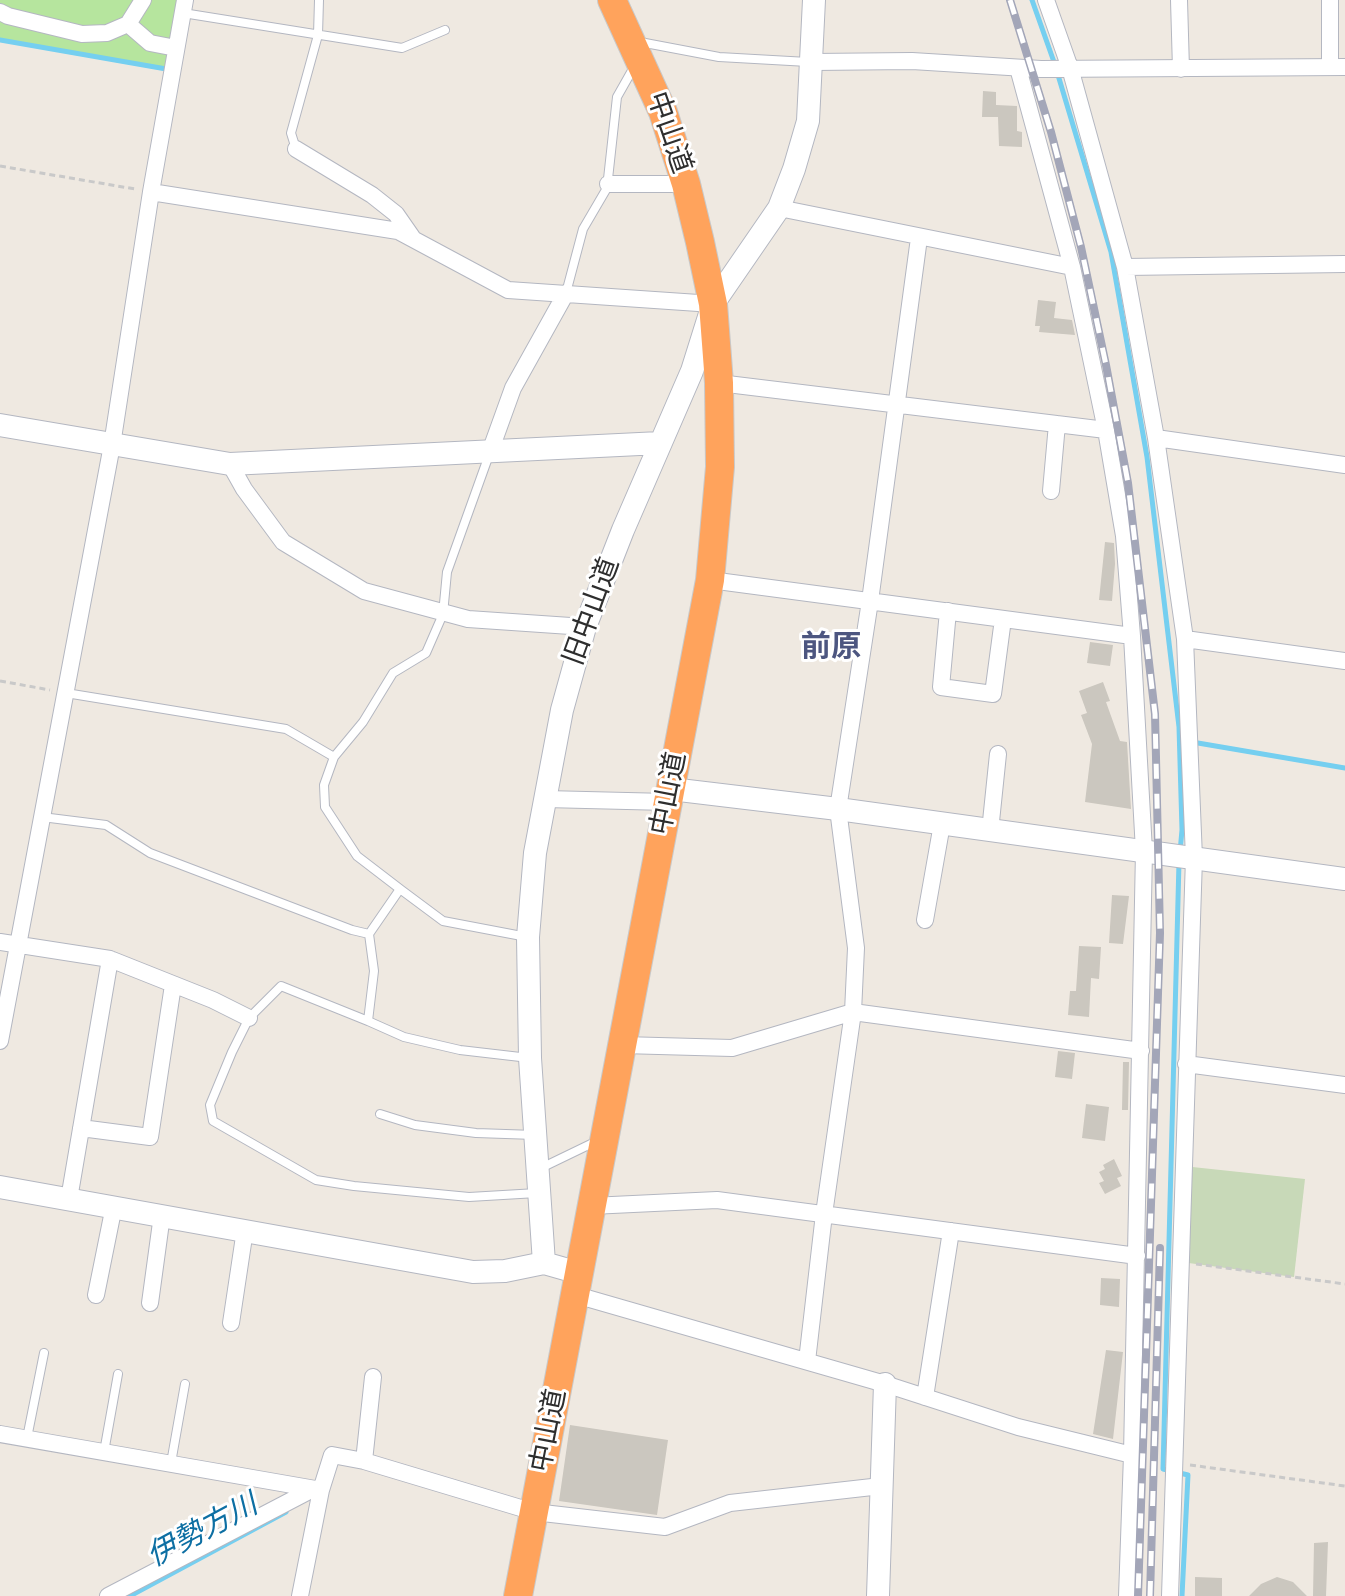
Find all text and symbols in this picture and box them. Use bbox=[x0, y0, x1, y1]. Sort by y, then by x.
street label: 中山道 bbox=[638, 88, 698, 178]
street label: 旧中山道 bbox=[558, 554, 628, 670]
district label: 前原 bbox=[801, 631, 861, 667]
street label: 中山道 bbox=[645, 750, 695, 838]
street label: 中山道 bbox=[525, 1387, 575, 1475]
water label: 伊勢方川 bbox=[142, 1488, 264, 1576]

